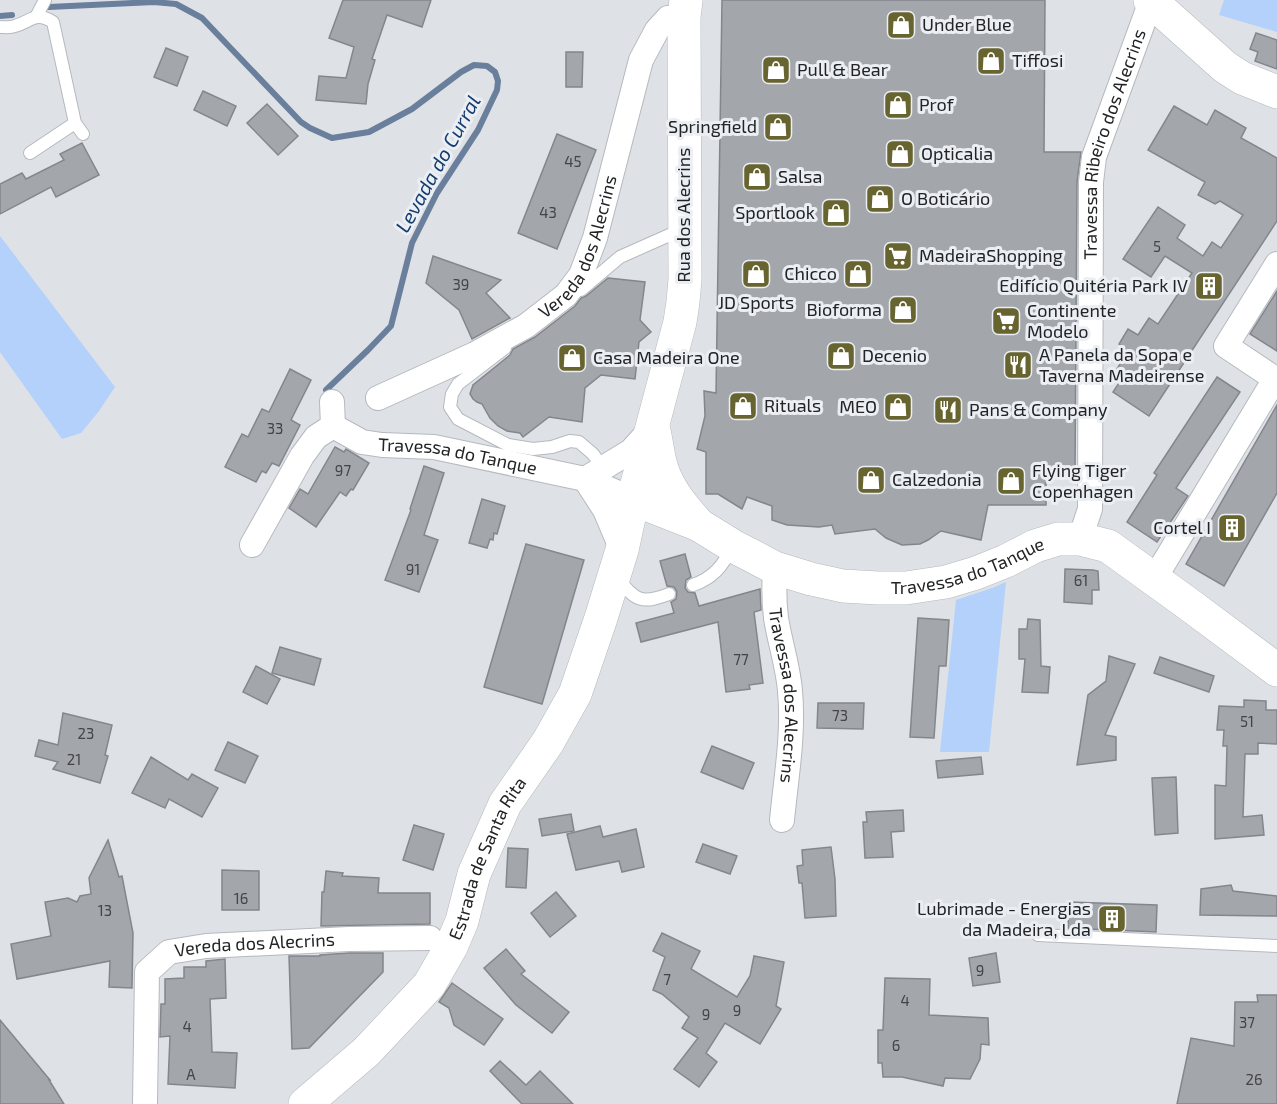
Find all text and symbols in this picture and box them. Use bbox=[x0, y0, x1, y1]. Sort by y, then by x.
shop icon: Under Blue bbox=[885, 9, 917, 41]
place label: Under Blue bbox=[922, 13, 1012, 35]
street label: Travessa Ribeiro dos Alecrins bbox=[1079, 26, 1150, 260]
shop icon: Tiffosi bbox=[975, 45, 1007, 77]
place label: Tiffosi bbox=[1012, 49, 1063, 71]
shop icon: Pull & Bear bbox=[760, 54, 792, 86]
place label: Pull & Bear bbox=[797, 58, 888, 80]
shop icon: Prof bbox=[882, 89, 914, 121]
water label: Levada do Curral bbox=[390, 91, 485, 236]
place label: Prof bbox=[919, 93, 955, 115]
shop icon: Springfield bbox=[762, 111, 794, 143]
place label: Springfield bbox=[668, 115, 757, 137]
shop icon: Opticalia bbox=[884, 138, 916, 170]
place label: Opticalia bbox=[921, 142, 993, 164]
street label: Rua dos Alecrins bbox=[672, 148, 694, 282]
house number: 45 bbox=[564, 152, 582, 170]
shop icon: Salsa bbox=[741, 161, 773, 193]
place label: Salsa bbox=[778, 165, 822, 187]
street label: Vereda dos Alecrins bbox=[534, 173, 621, 322]
shop icon: O Boticário bbox=[864, 183, 896, 215]
place label: O Boticário bbox=[901, 187, 990, 209]
shop icon: Sportlook bbox=[820, 197, 852, 229]
place label: Sportlook bbox=[735, 201, 815, 223]
house number: 43 bbox=[539, 203, 557, 221]
house number: 5 bbox=[1153, 237, 1161, 255]
supermarket icon: MadeiraShopping bbox=[882, 240, 914, 272]
place label: MadeiraShopping bbox=[919, 244, 1063, 266]
shop icon: JD Sports bbox=[740, 258, 772, 290]
shop icon: Chicco bbox=[842, 258, 874, 290]
place label: Chicco bbox=[784, 262, 837, 284]
building icon: Edifício Quitéria Park IV bbox=[1193, 270, 1225, 302]
place label: Edifício Quitéria Park IV bbox=[999, 274, 1188, 296]
house number: 39 bbox=[453, 275, 469, 293]
place label: JD Sports bbox=[718, 291, 794, 313]
shop icon: Bioforma bbox=[887, 294, 919, 326]
place label: Bioforma bbox=[806, 298, 882, 320]
place label: Continente Modelo bbox=[1027, 299, 1116, 342]
supermarket icon: Continente Modelo bbox=[990, 305, 1022, 337]
shop icon: Decenio bbox=[825, 340, 857, 372]
shop icon: Casa Madeira One bbox=[556, 342, 588, 374]
place label: A Panela da Sopa e Taverna Madeirense bbox=[1039, 343, 1204, 386]
place label: Decenio bbox=[862, 344, 927, 366]
place label: Casa Madeira One bbox=[593, 346, 740, 368]
restaurant icon: A Panela da Sopa e Taverna Madeirense bbox=[1002, 349, 1034, 381]
shop icon: Rituals bbox=[727, 390, 759, 422]
shop icon: MEO bbox=[882, 391, 914, 423]
place label: Rituals bbox=[764, 394, 821, 416]
restaurant icon: Pans & Company bbox=[932, 394, 964, 426]
place label: MEO bbox=[839, 395, 877, 417]
place label: Pans & Company bbox=[969, 398, 1108, 420]
house number: 33 bbox=[267, 419, 283, 437]
street label: Travessa do Tanque bbox=[378, 433, 539, 479]
place label: Flying Tiger Copenhagen bbox=[1032, 459, 1133, 502]
house number: 97 bbox=[335, 461, 351, 479]
shop icon: Calzedonia bbox=[855, 464, 887, 496]
shop icon: Flying Tiger Copenhagen bbox=[995, 465, 1027, 497]
place label: Calzedonia bbox=[892, 468, 982, 490]
building icon: Cortel I bbox=[1216, 512, 1248, 544]
place label: Cortel I bbox=[1153, 516, 1211, 538]
street label: Travessa do Tanque bbox=[891, 532, 1046, 598]
house number: 91 bbox=[406, 560, 420, 578]
house number: 61 bbox=[1074, 571, 1088, 589]
street label: Travessa dos Alecrins bbox=[765, 607, 803, 784]
house number: 77 bbox=[733, 650, 749, 668]
house number: 73 bbox=[832, 706, 848, 724]
house number: 51 bbox=[1240, 712, 1254, 730]
house number: 23 bbox=[78, 724, 94, 742]
house number: 21 bbox=[67, 750, 81, 768]
street label: Estrada de Santa Rita bbox=[443, 772, 530, 943]
house number: 16 bbox=[234, 889, 248, 907]
place label: Lubrimade - Energias da Madeira, Lda bbox=[917, 897, 1091, 940]
house number: 13 bbox=[98, 901, 112, 919]
building icon: Lubrimade - Energias da Madeira, Lda bbox=[1096, 903, 1128, 935]
street label: Vereda dos Alecrins bbox=[173, 928, 335, 961]
house number: 9 bbox=[976, 961, 984, 979]
house number: 7 bbox=[663, 970, 671, 988]
house number: 4 bbox=[900, 991, 910, 1009]
house number: 9 bbox=[733, 1001, 741, 1019]
house number: 9 bbox=[702, 1005, 710, 1023]
house number: 37 bbox=[1239, 1013, 1255, 1031]
house number: 4 bbox=[182, 1017, 192, 1035]
house number: 6 bbox=[892, 1036, 900, 1054]
house number: A bbox=[186, 1065, 196, 1083]
house number: 26 bbox=[1245, 1070, 1263, 1088]

